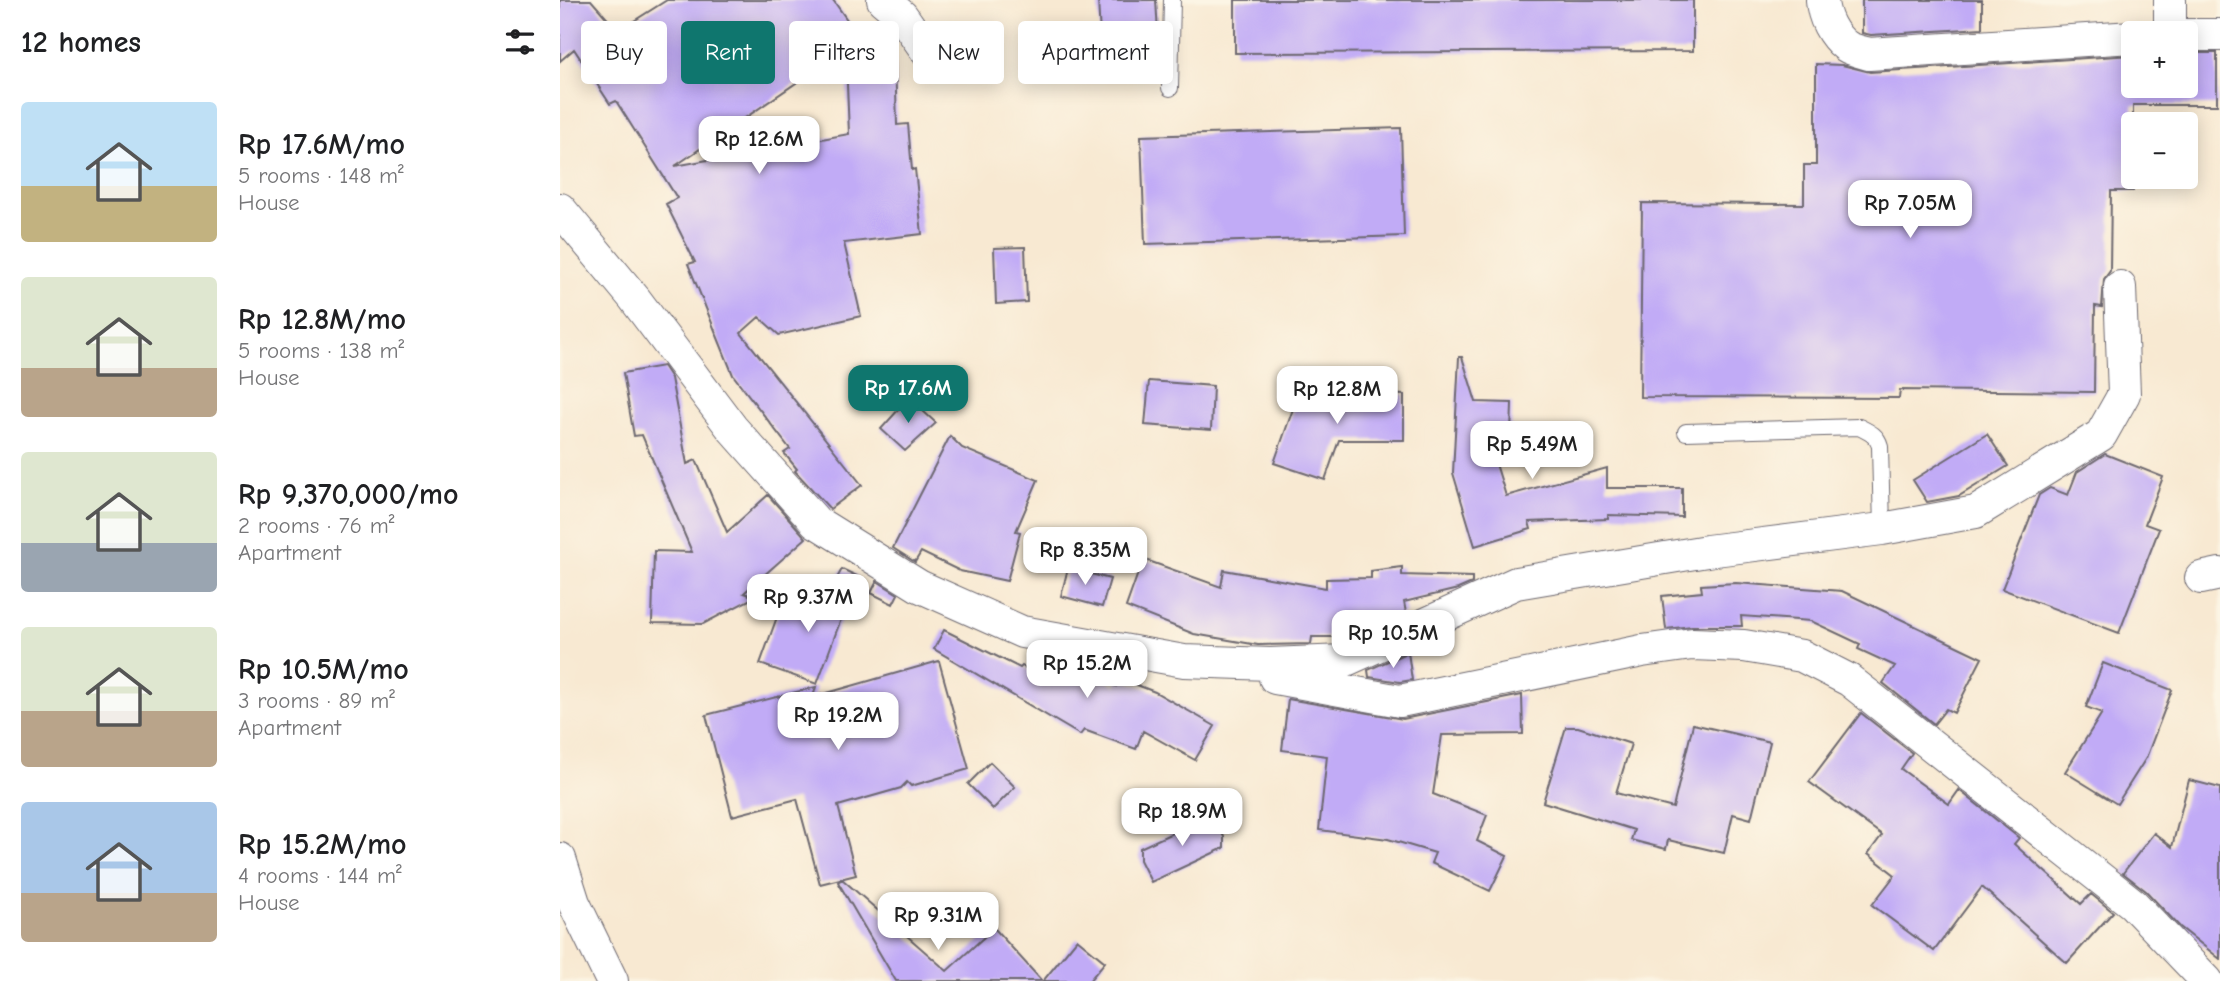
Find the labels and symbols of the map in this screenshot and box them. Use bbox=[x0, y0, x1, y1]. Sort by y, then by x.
pin: Rp 12.6M bbox=[687, 116, 831, 176]
pin: Rp 7.05M bbox=[1838, 180, 1982, 240]
pin: Rp 17.6M bbox=[836, 366, 980, 425]
pin: Rp 12.8M bbox=[1265, 366, 1409, 426]
pin: Rp 5.49M bbox=[1460, 421, 1604, 481]
pin: Rp 8.35M bbox=[1013, 528, 1157, 587]
pin: Rp 9.37M bbox=[736, 574, 880, 634]
pin: Rp 10.5M bbox=[1321, 610, 1465, 670]
pin: Rp 15.2M bbox=[1015, 640, 1159, 700]
pin: Rp 19.2M bbox=[766, 692, 910, 752]
pin: Rp 18.9M bbox=[1110, 788, 1254, 848]
pin: Rp 9.31M bbox=[866, 892, 1010, 952]

